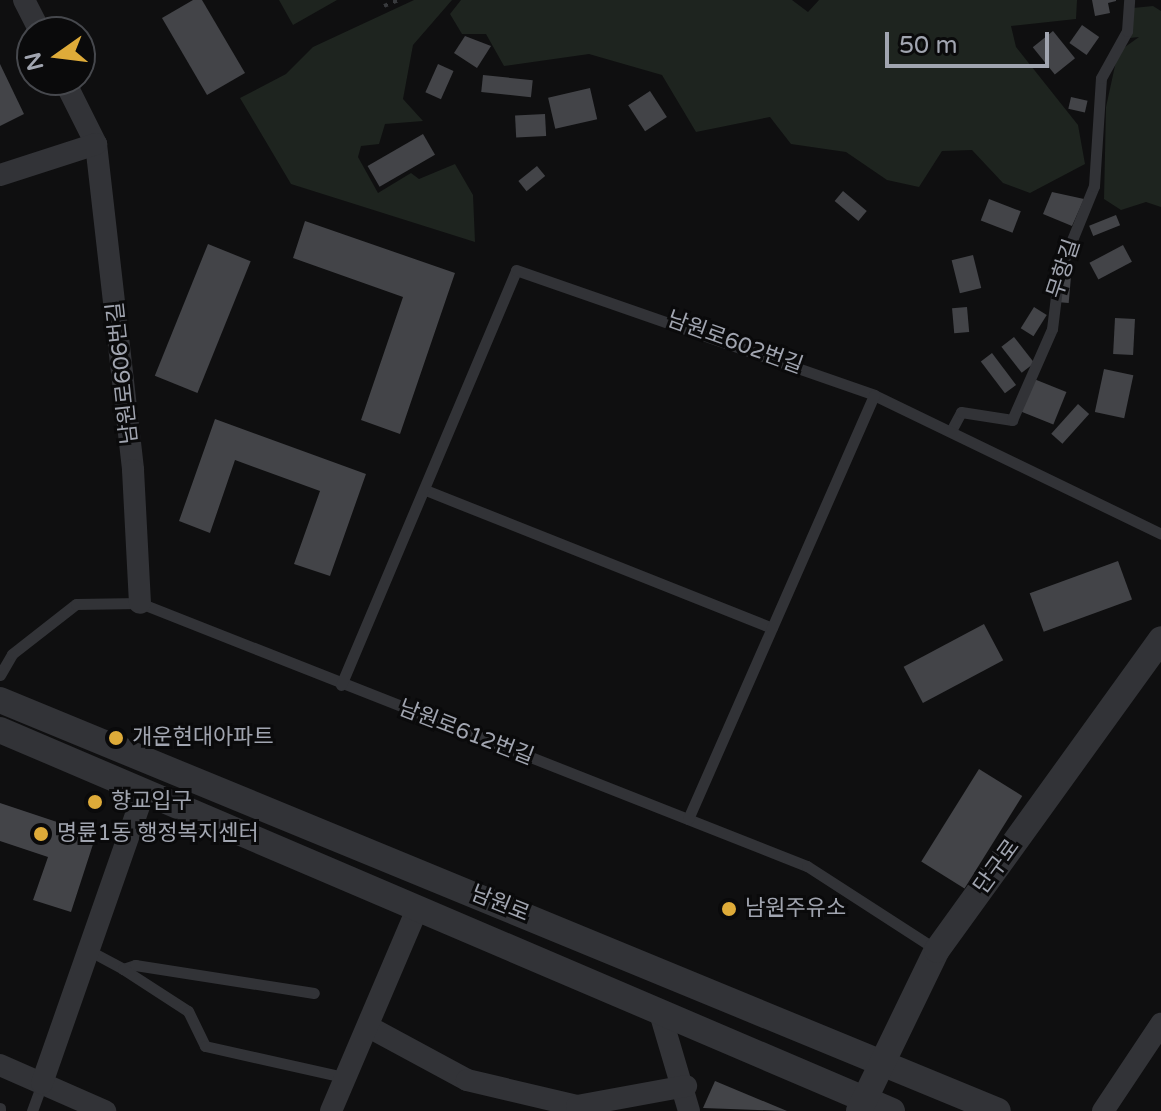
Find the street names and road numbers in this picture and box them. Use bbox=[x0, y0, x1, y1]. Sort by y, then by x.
street label: 무항길 bbox=[1042, 236, 1086, 302]
street label: 남원로606번길 bbox=[102, 301, 144, 445]
street label: 남원로602번길 bbox=[663, 306, 807, 380]
street label: 남원로612번길 bbox=[395, 695, 537, 771]
street label: 단구로 bbox=[968, 835, 1026, 899]
street label: 남원로 bbox=[467, 880, 533, 928]

